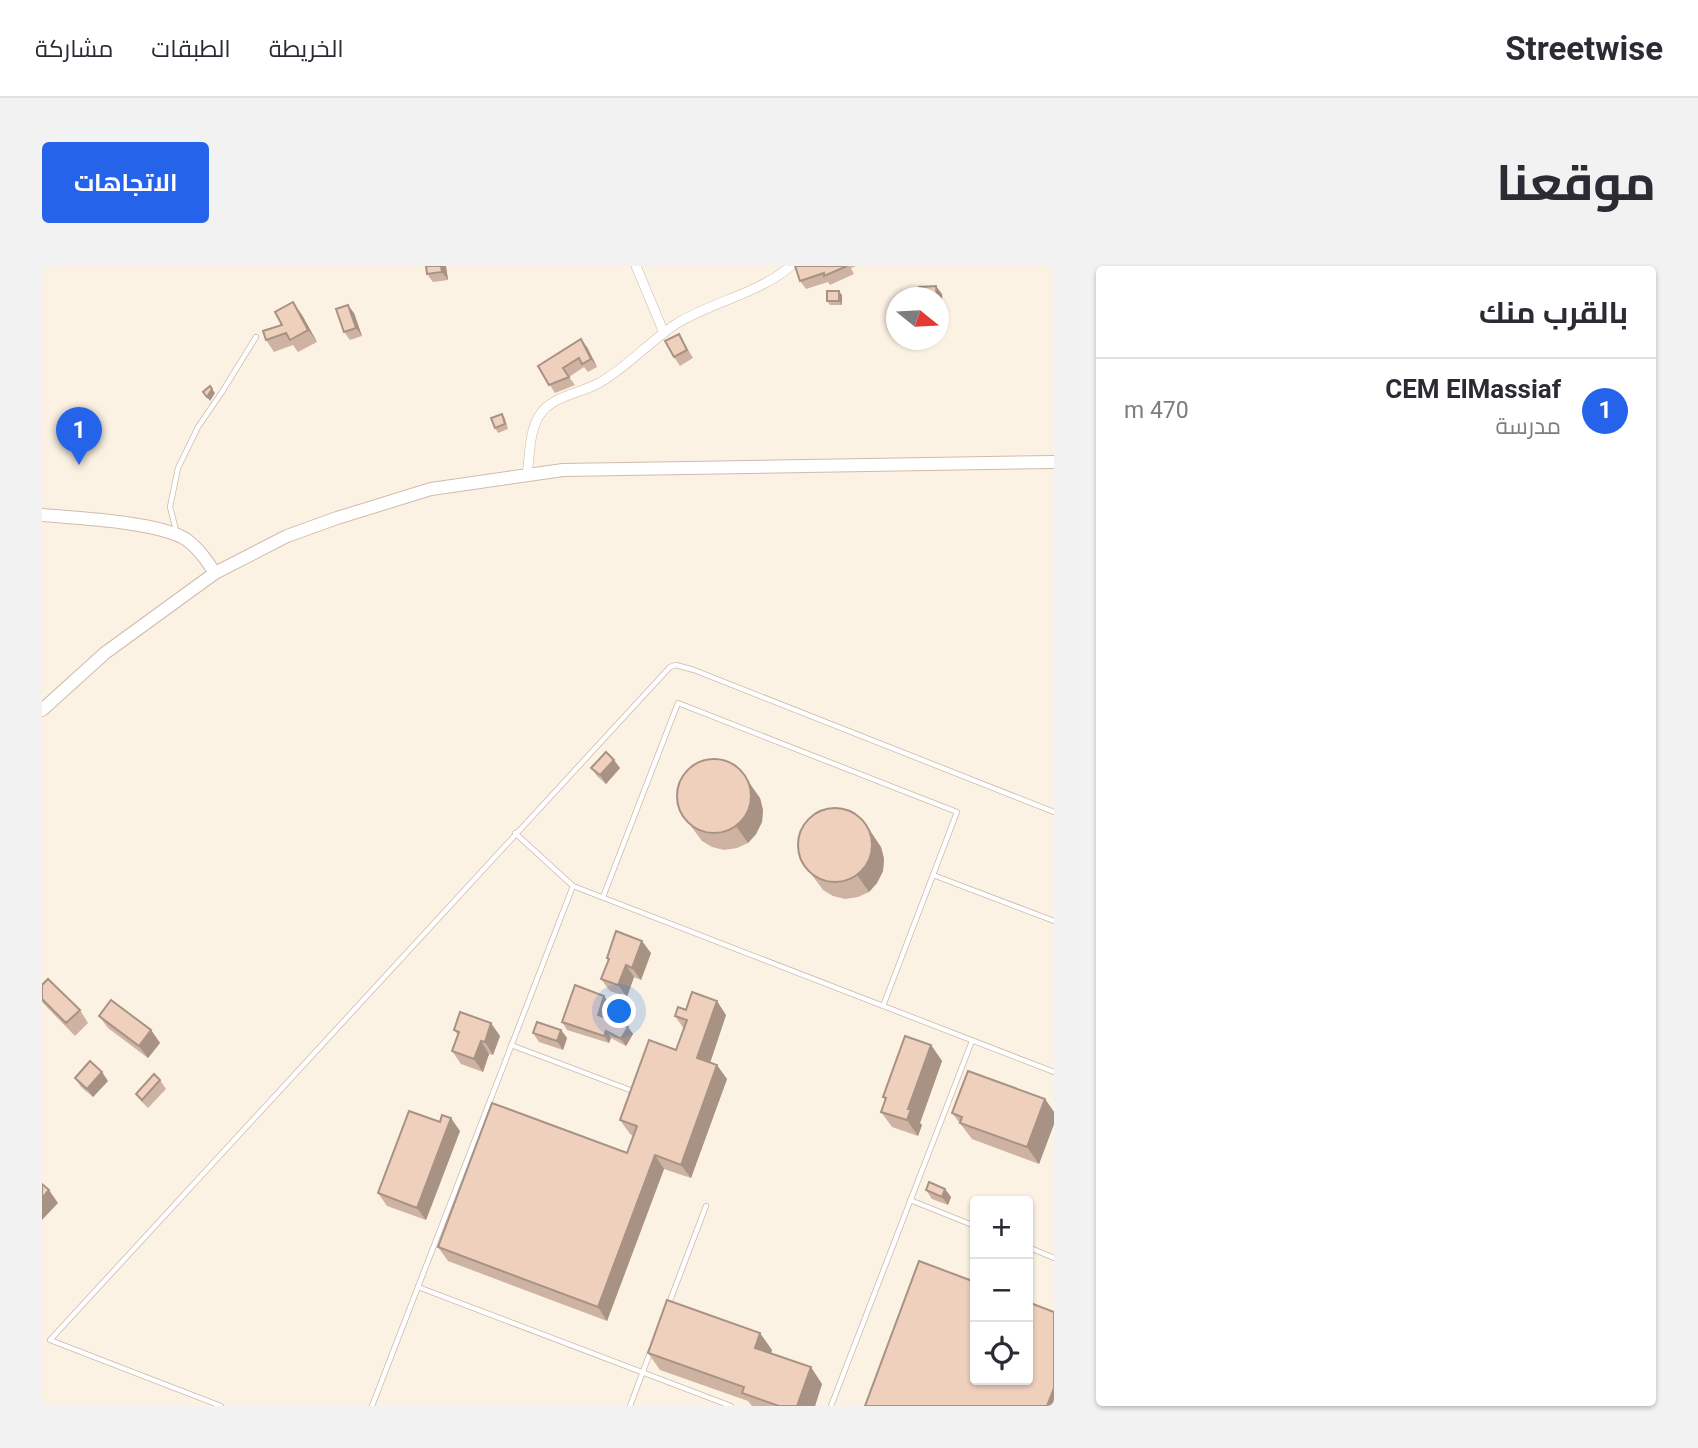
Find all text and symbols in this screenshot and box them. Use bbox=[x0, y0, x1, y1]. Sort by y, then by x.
text: Streetwise bbox=[1505, 29, 1663, 68]
text: مشاركة bbox=[35, 35, 113, 63]
text: الطبقات bbox=[151, 35, 231, 63]
text: الخريطة bbox=[269, 35, 344, 63]
button: الاتجاهات bbox=[42, 142, 209, 223]
text: موقعنا bbox=[1496, 155, 1656, 212]
north arrow bbox=[886, 287, 949, 350]
text: بالقرب منك bbox=[1479, 295, 1628, 330]
text: CEM ElMassiaf bbox=[1385, 374, 1561, 404]
text: 470 m bbox=[1124, 397, 1189, 424]
text: 1 bbox=[1598, 397, 1612, 424]
pin: 1 bbox=[56, 407, 102, 465]
text: مدرسة bbox=[1496, 413, 1561, 440]
your location bbox=[602, 994, 636, 1028]
map controls bbox=[970, 1196, 1033, 1385]
button: + bbox=[970, 1196, 1033, 1259]
button: − bbox=[970, 1259, 1033, 1322]
button: locate bbox=[970, 1322, 1033, 1385]

